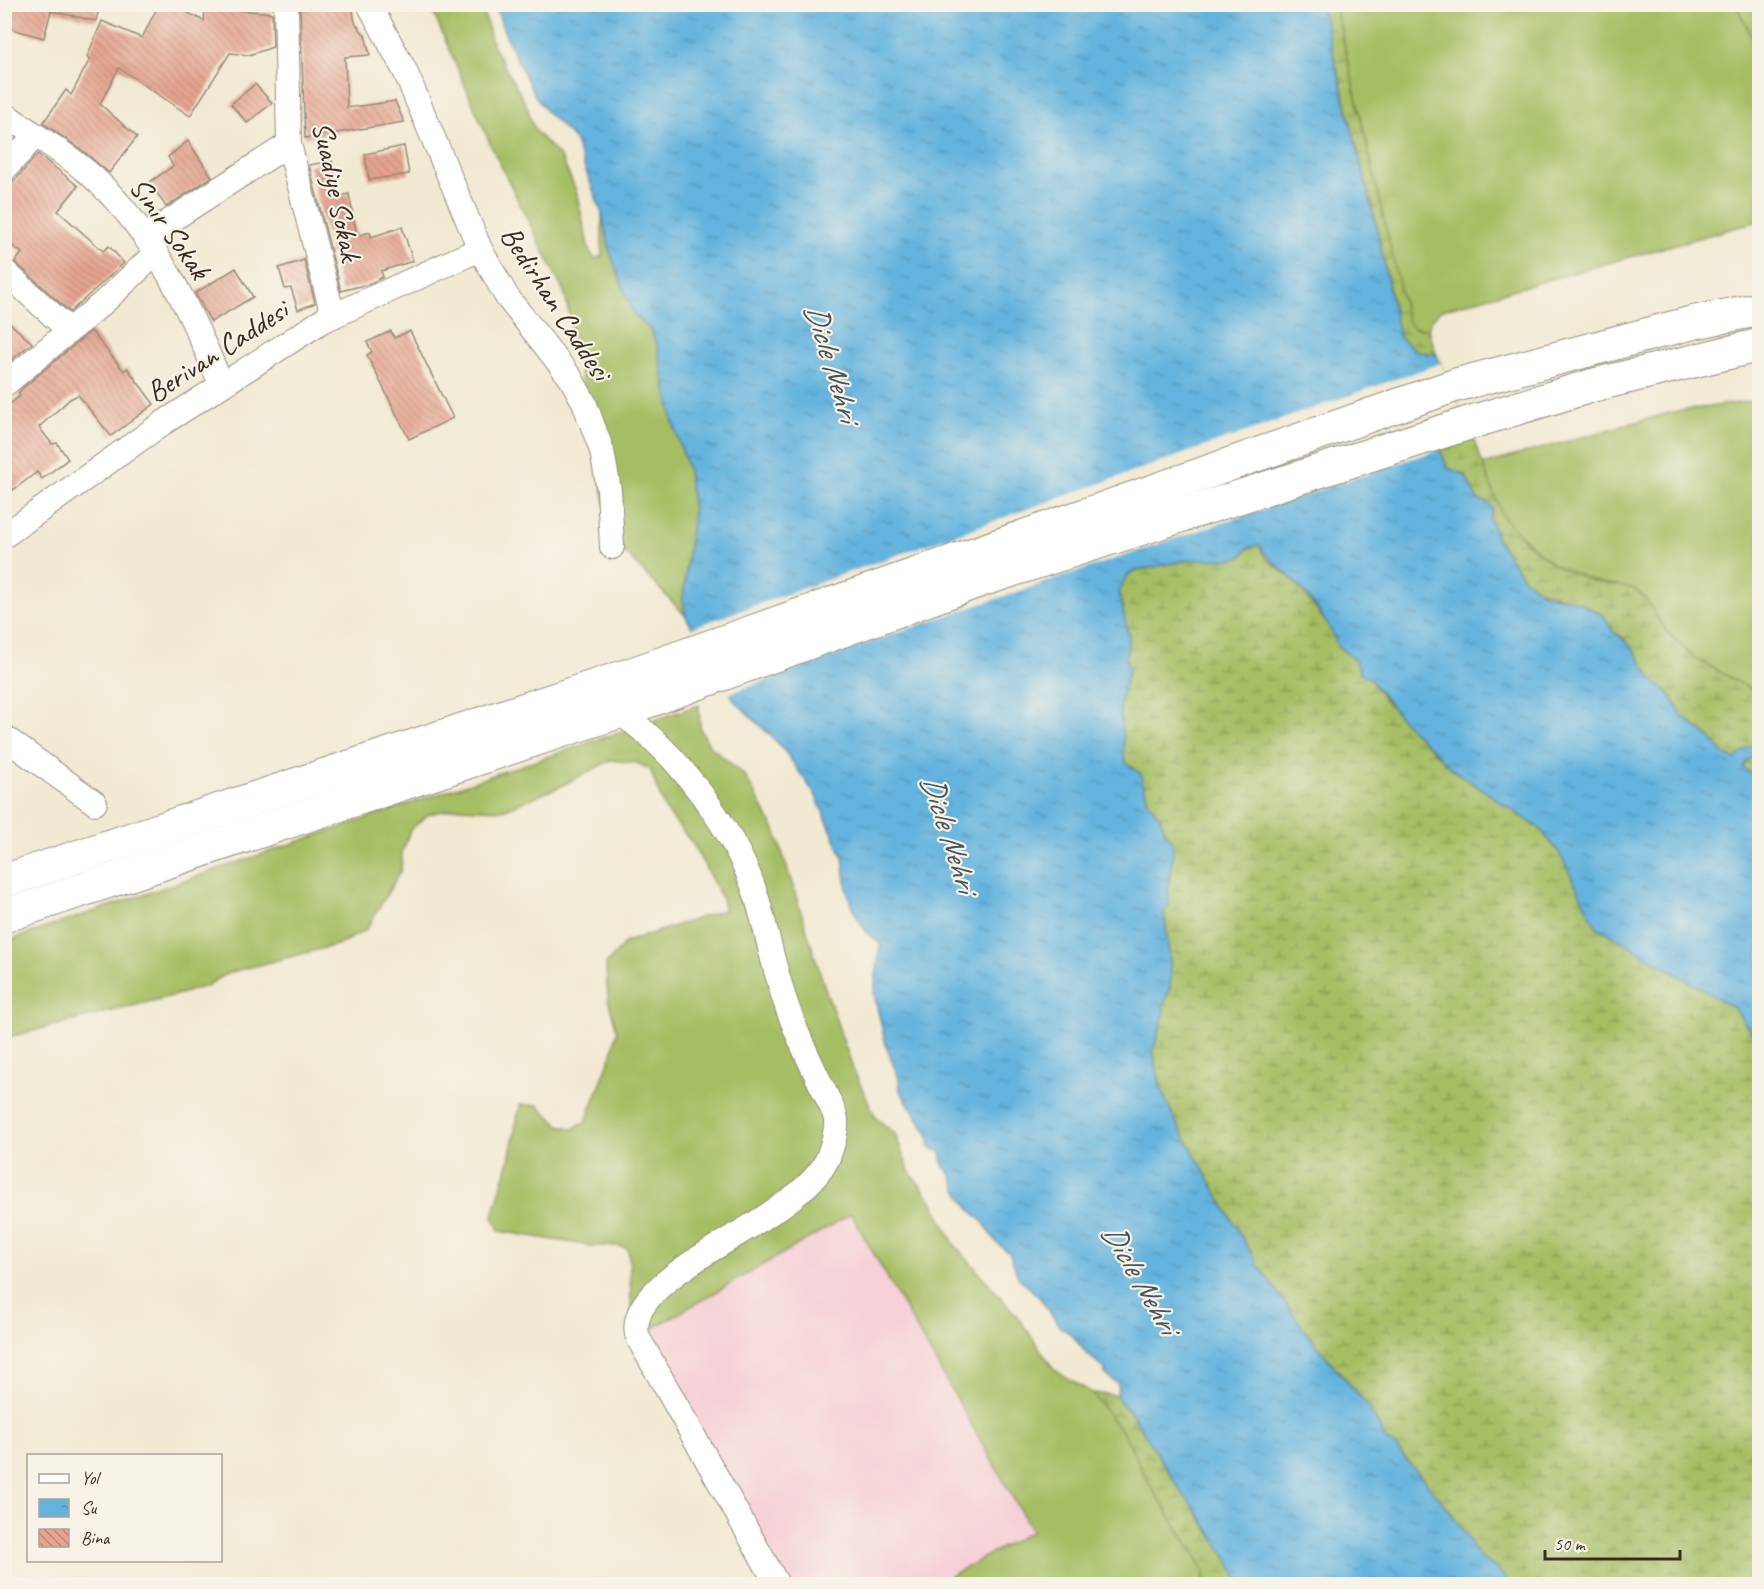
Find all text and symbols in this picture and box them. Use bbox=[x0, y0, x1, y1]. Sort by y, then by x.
street label: Suadiye Sokak bbox=[304, 118, 371, 266]
street label: Sınır Sokak bbox=[121, 170, 220, 288]
street label: Bedirhan Caddesi bbox=[492, 219, 622, 390]
street label: Berivan Caddesi bbox=[139, 289, 298, 411]
water label: Dicle Nehri bbox=[795, 298, 872, 433]
water label: Dicle Nehri bbox=[911, 769, 990, 904]
water label: Dicle Nehri bbox=[1093, 1216, 1192, 1348]
legend bbox=[27, 1454, 222, 1562]
text: Yol bbox=[81, 1467, 101, 1489]
text: Su bbox=[81, 1497, 97, 1519]
scale bar bbox=[1545, 1523, 1680, 1561]
text: Bina bbox=[81, 1527, 111, 1549]
text: 50 m bbox=[1554, 1533, 1587, 1555]

